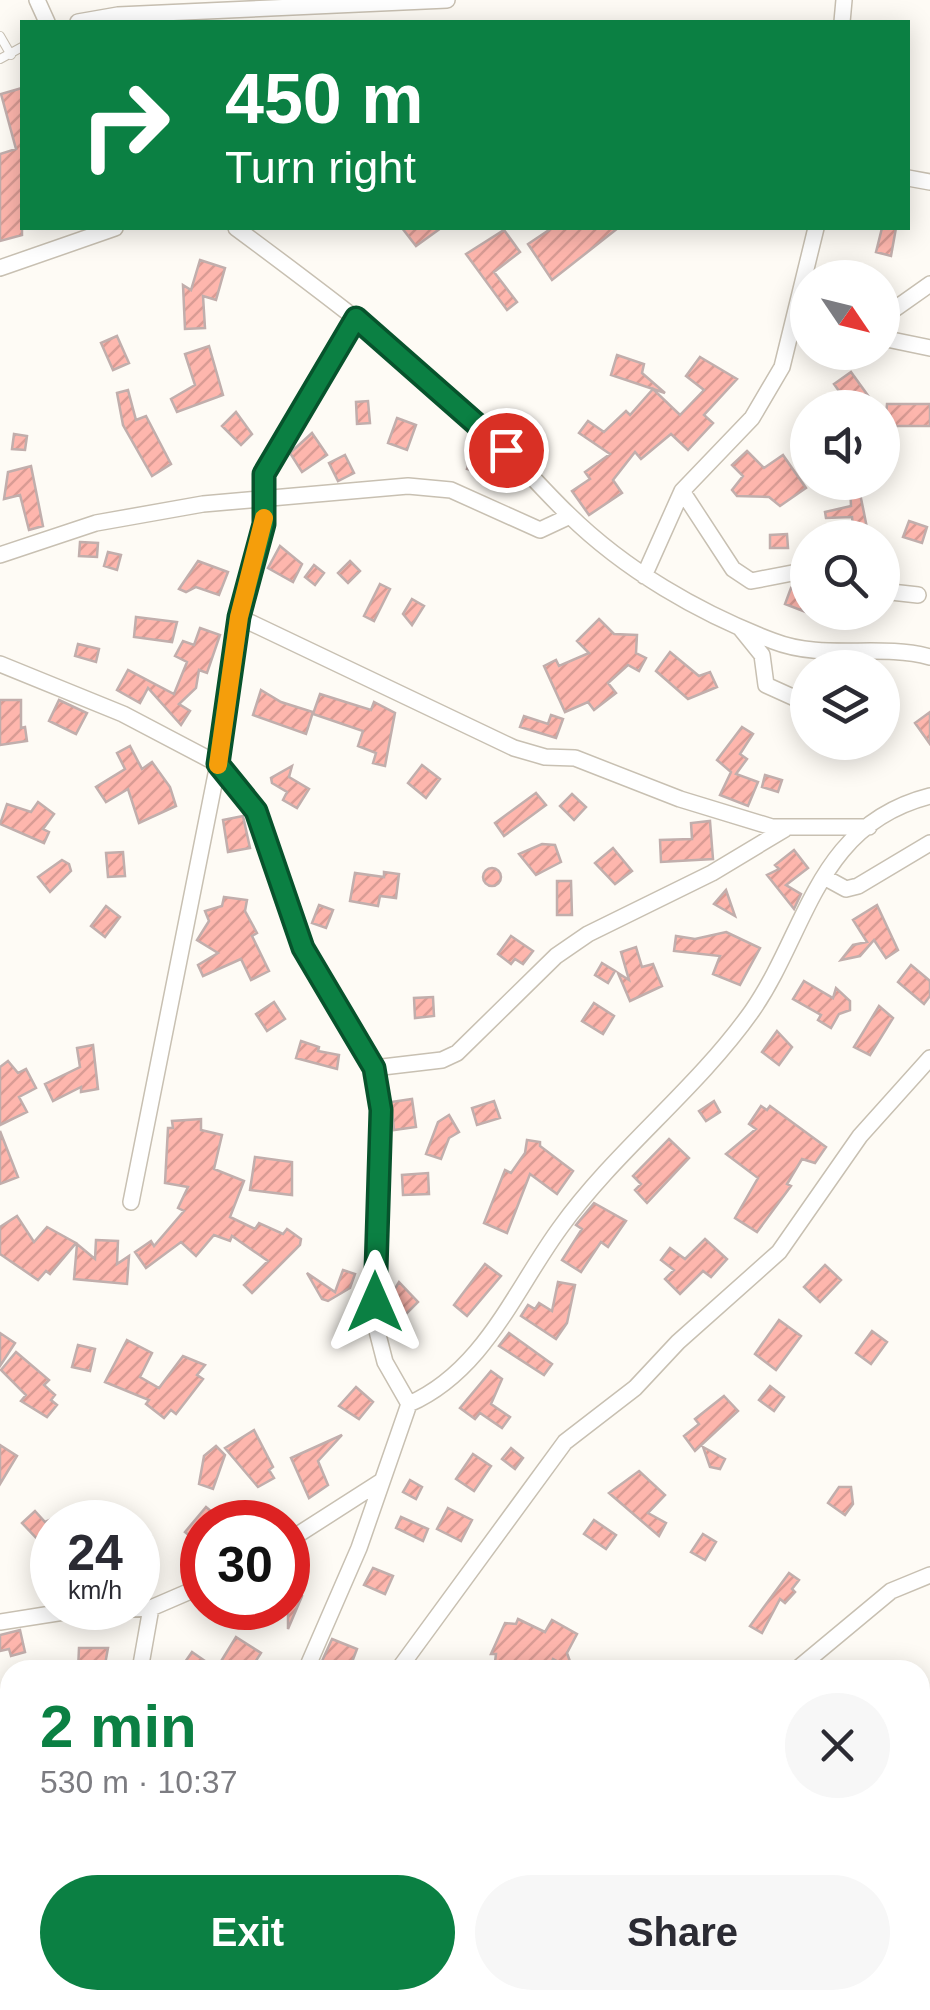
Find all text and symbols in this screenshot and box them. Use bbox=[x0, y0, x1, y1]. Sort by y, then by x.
icon: right bbox=[60, 60, 190, 190]
text: 450 m bbox=[225, 60, 423, 138]
text: Turn right bbox=[225, 142, 416, 193]
north arrow bbox=[790, 260, 900, 370]
map controls bbox=[790, 260, 900, 760]
button: sound bbox=[790, 390, 900, 500]
pin bbox=[464, 408, 549, 493]
icon: arrive bbox=[479, 423, 534, 478]
button: search bbox=[790, 520, 900, 630]
button: layers bbox=[790, 650, 900, 760]
position arrow bbox=[323, 1250, 427, 1354]
speed limit sign: 30 bbox=[180, 1500, 310, 1630]
text: 24 bbox=[67, 1525, 123, 1581]
text: km/h bbox=[68, 1576, 122, 1604]
text: 2 min bbox=[40, 1693, 197, 1760]
button: close bbox=[785, 1693, 890, 1798]
text: 530 m · 10:37 bbox=[40, 1764, 237, 1800]
button: Exit bbox=[40, 1875, 455, 1990]
button: Share bbox=[475, 1875, 890, 1990]

